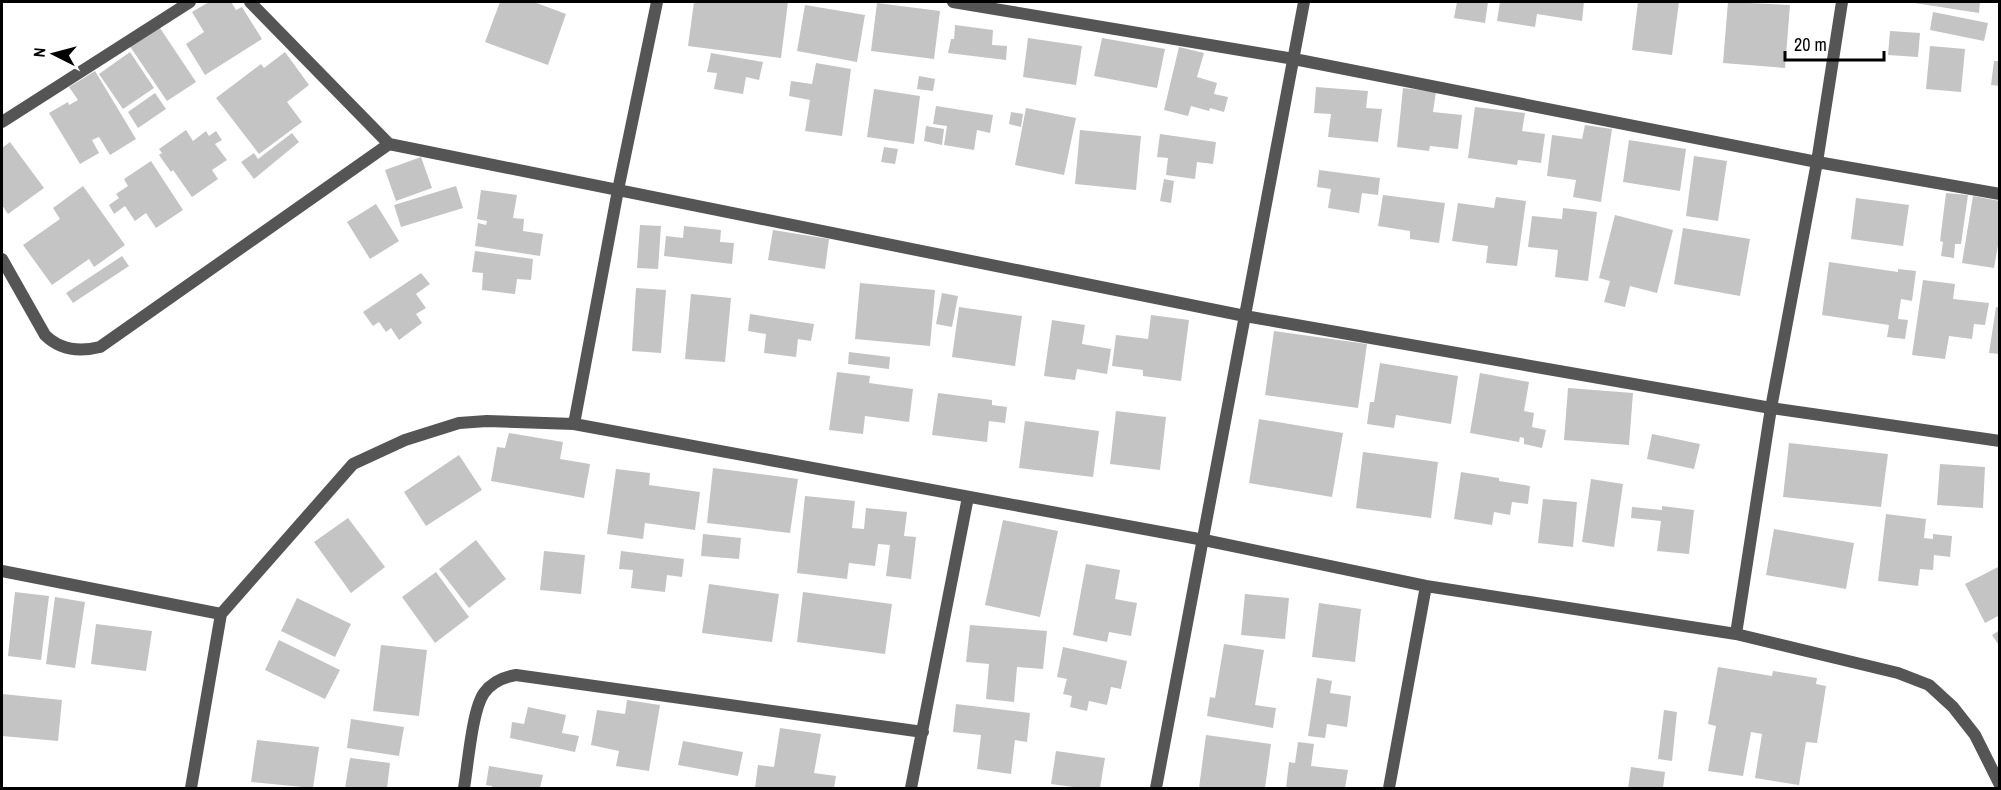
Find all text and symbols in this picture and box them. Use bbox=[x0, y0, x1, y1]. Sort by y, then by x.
north arrow bbox=[24, 24, 84, 84]
scale bar bbox=[1785, 24, 1884, 62]
text: 20 m bbox=[1794, 32, 1827, 57]
text: N bbox=[28, 47, 51, 58]

